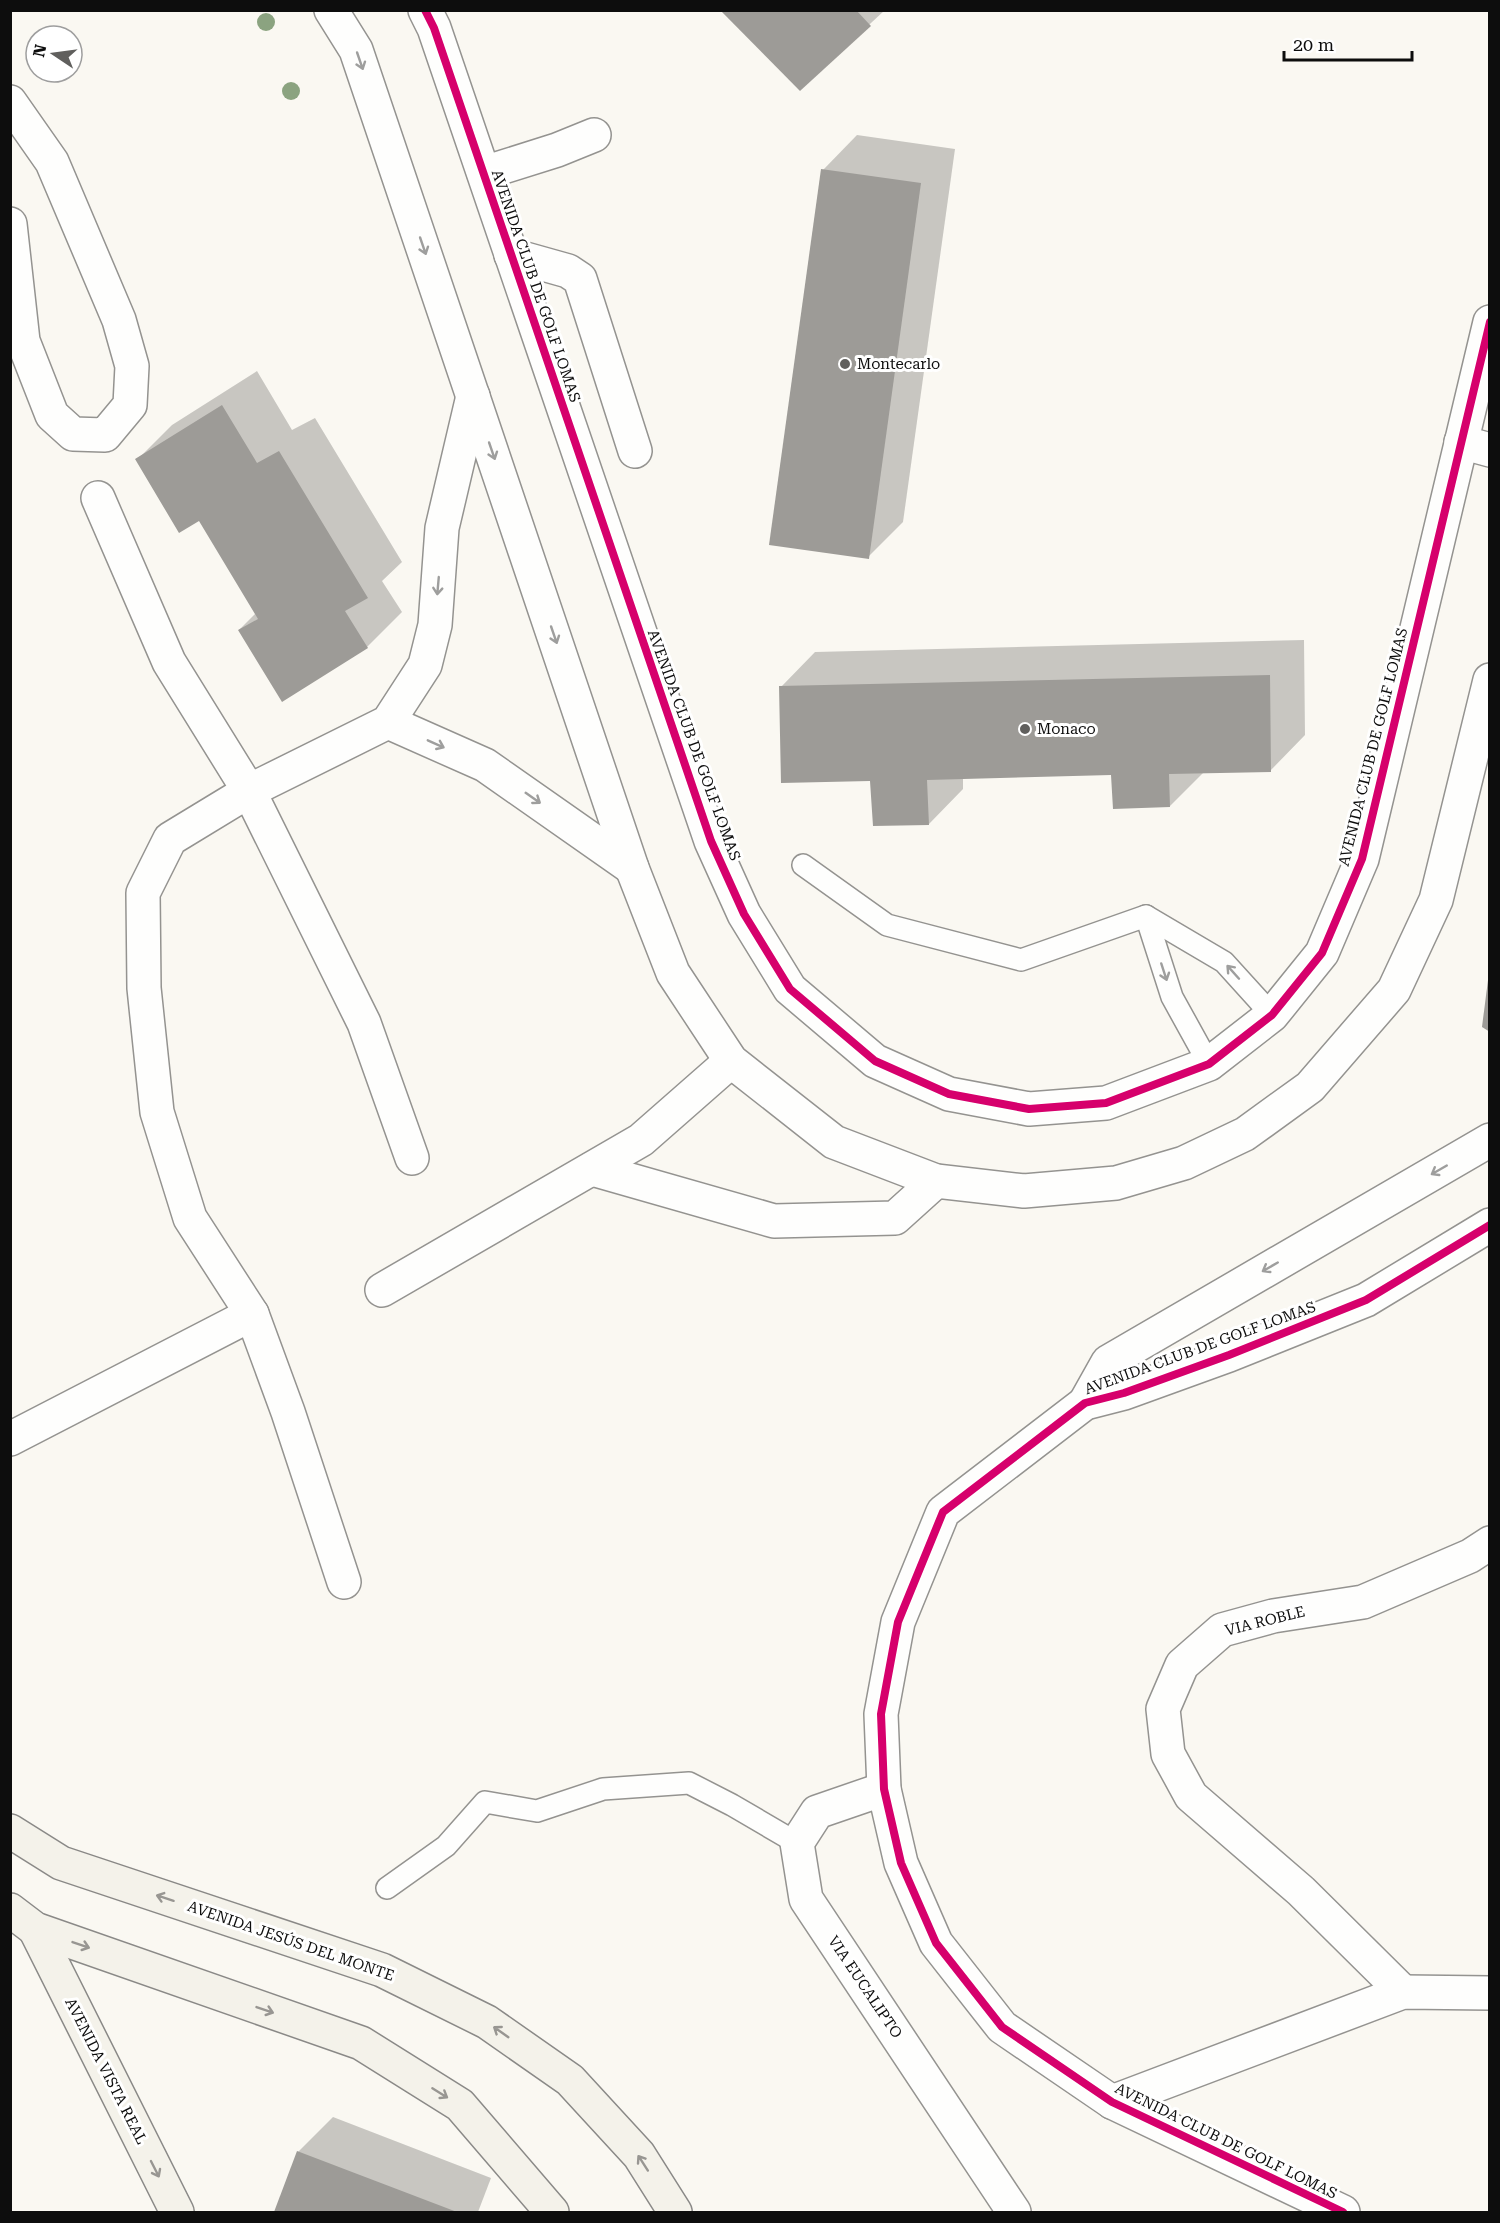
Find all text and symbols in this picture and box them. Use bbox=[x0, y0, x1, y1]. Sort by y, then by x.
north arrow bbox=[24, 24, 84, 84]
scale bar bbox=[1284, 24, 1412, 62]
text: 20 m bbox=[1293, 34, 1334, 55]
text: N bbox=[29, 43, 51, 59]
one-way arrow bbox=[355, 51, 366, 70]
street label: AVENIDA CLUB DE GOLF LOMAS bbox=[488, 167, 584, 405]
one-way arrow bbox=[418, 236, 429, 255]
place label: Montecarlo bbox=[857, 355, 940, 373]
marker: Montecarlo bbox=[838, 357, 852, 371]
one-way arrow bbox=[487, 441, 498, 459]
one-way arrow bbox=[432, 576, 443, 596]
one-way arrow bbox=[549, 625, 560, 644]
street label: AVENIDA CLUB DE GOLF LOMAS bbox=[1335, 626, 1411, 868]
street label: AVENIDA CLUB DE GOLF LOMAS bbox=[644, 627, 744, 863]
place label: Monaco bbox=[1037, 720, 1096, 738]
marker: Monaco bbox=[1018, 722, 1032, 736]
one-way arrow bbox=[426, 739, 445, 750]
one-way arrow bbox=[524, 792, 540, 804]
one-way arrow bbox=[1159, 962, 1170, 981]
one-way arrow bbox=[1226, 965, 1240, 980]
one-way arrow bbox=[1431, 1164, 1448, 1176]
one-way arrow bbox=[1262, 1262, 1279, 1274]
street label: AVENIDA CLUB DE GOLF LOMAS bbox=[1082, 1298, 1318, 1398]
street label: VIA ROBLE bbox=[1223, 1602, 1307, 1640]
one-way arrow bbox=[156, 1891, 175, 1902]
street label: AVENIDA JESÚS DEL MONTE bbox=[185, 1896, 397, 1985]
street label: VIA EUCALIPTO bbox=[824, 1932, 906, 2042]
one-way arrow bbox=[71, 1941, 90, 1952]
street label: AVENIDA VISTA REAL bbox=[61, 1995, 151, 2147]
one-way arrow bbox=[255, 2005, 274, 2016]
one-way arrow bbox=[494, 2026, 510, 2038]
street label: AVENIDA CLUB DE GOLF LOMAS bbox=[1112, 2079, 1340, 2203]
one-way arrow bbox=[431, 2087, 448, 2099]
one-way arrow bbox=[637, 2155, 649, 2172]
one-way arrow bbox=[150, 2160, 162, 2178]

